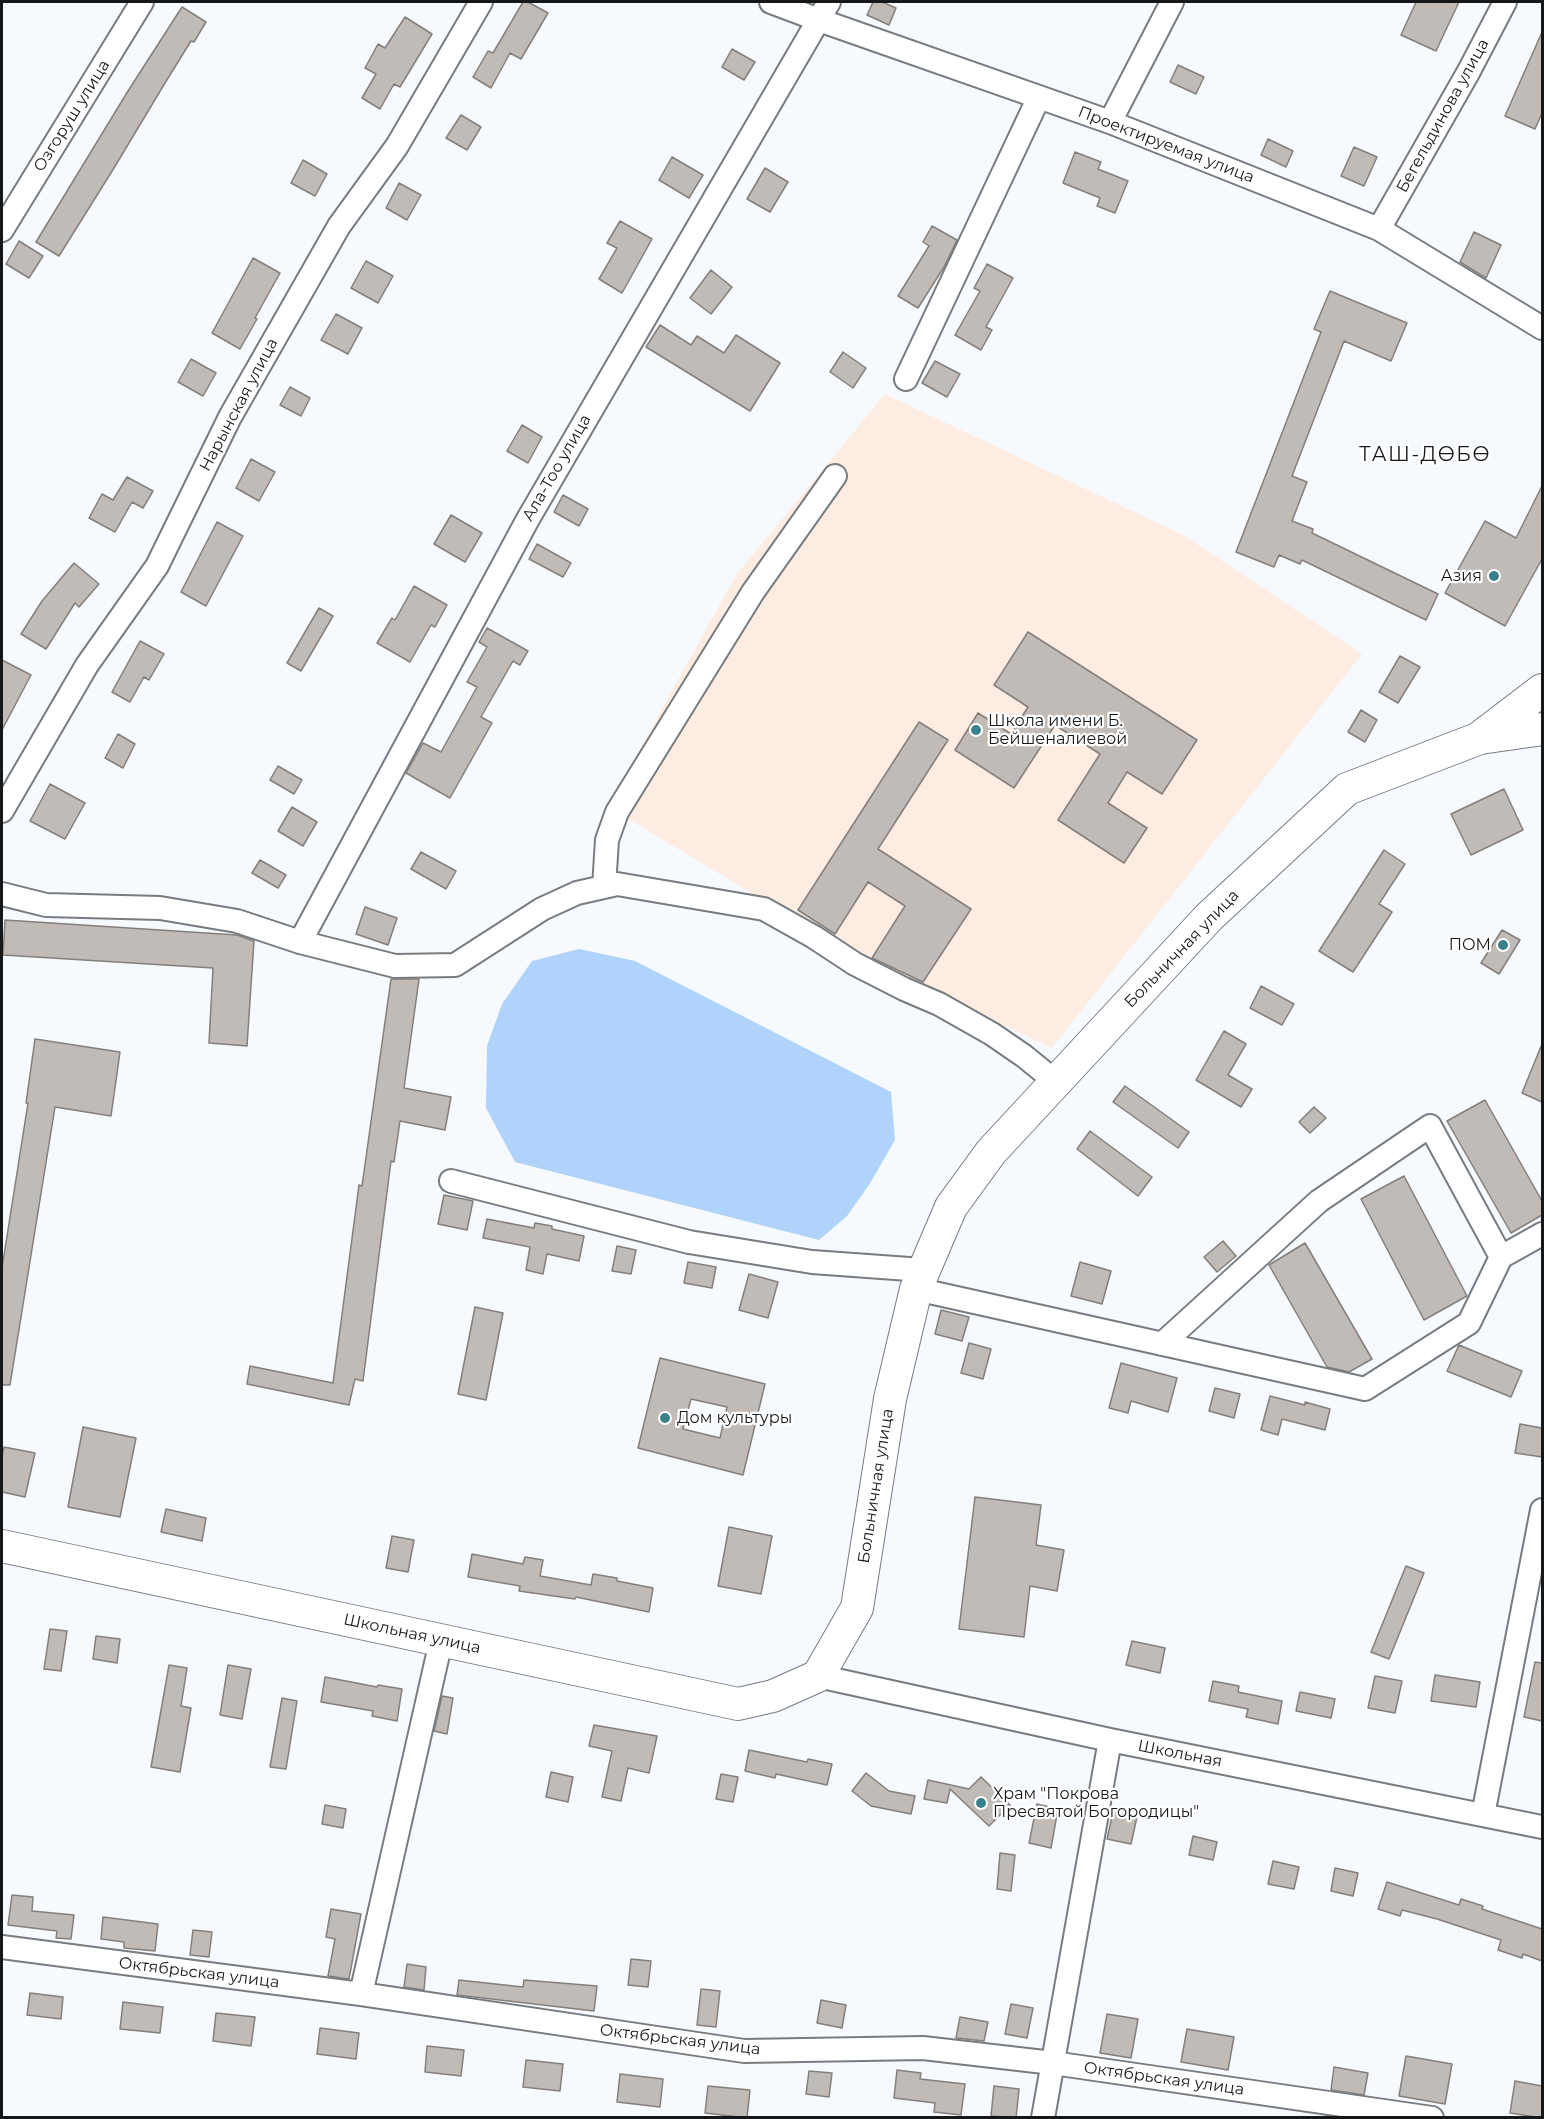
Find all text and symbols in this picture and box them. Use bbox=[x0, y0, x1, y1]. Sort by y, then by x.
street label: Бегельдинова улица bbox=[1393, 36, 1493, 196]
street label: Озгоруш улица bbox=[30, 57, 114, 175]
street label: Проектируемая улица bbox=[1075, 103, 1257, 187]
street label: Нарынская улица bbox=[196, 335, 282, 475]
street label: Ала-Тоо улица bbox=[519, 411, 595, 525]
district label: ТАШ-ДӨБӨ bbox=[1359, 443, 1491, 467]
place label: Азия bbox=[1441, 566, 1482, 586]
marker: Азия bbox=[1487, 569, 1501, 583]
place label: Школа имени Б. Бейшеналиевой bbox=[988, 711, 1127, 749]
marker: Школа имени Б. Бейшеналиевой bbox=[969, 723, 983, 737]
street label: Больничная улица bbox=[1121, 886, 1243, 1012]
place label: ПОМ bbox=[1449, 935, 1491, 955]
marker: ПОМ bbox=[1496, 938, 1510, 952]
street label: Больничная улица bbox=[854, 1407, 898, 1565]
place label: Дом культуры bbox=[677, 1408, 792, 1428]
marker: Дом культуры bbox=[658, 1411, 672, 1425]
street label: Школьная улица bbox=[342, 1610, 482, 1658]
street label: Школьная bbox=[1136, 1736, 1224, 1772]
place label: Храм "Покрова Пресвятой Богородицы" bbox=[993, 1784, 1199, 1822]
marker: Храм "Покрова Пресвятой Богородицы" bbox=[974, 1796, 988, 1810]
street label: Октябрьская улица bbox=[118, 1954, 280, 1992]
street label: Октябрьская улица bbox=[599, 2021, 761, 2059]
street label: Октябрьская улица bbox=[1083, 2058, 1245, 2100]

